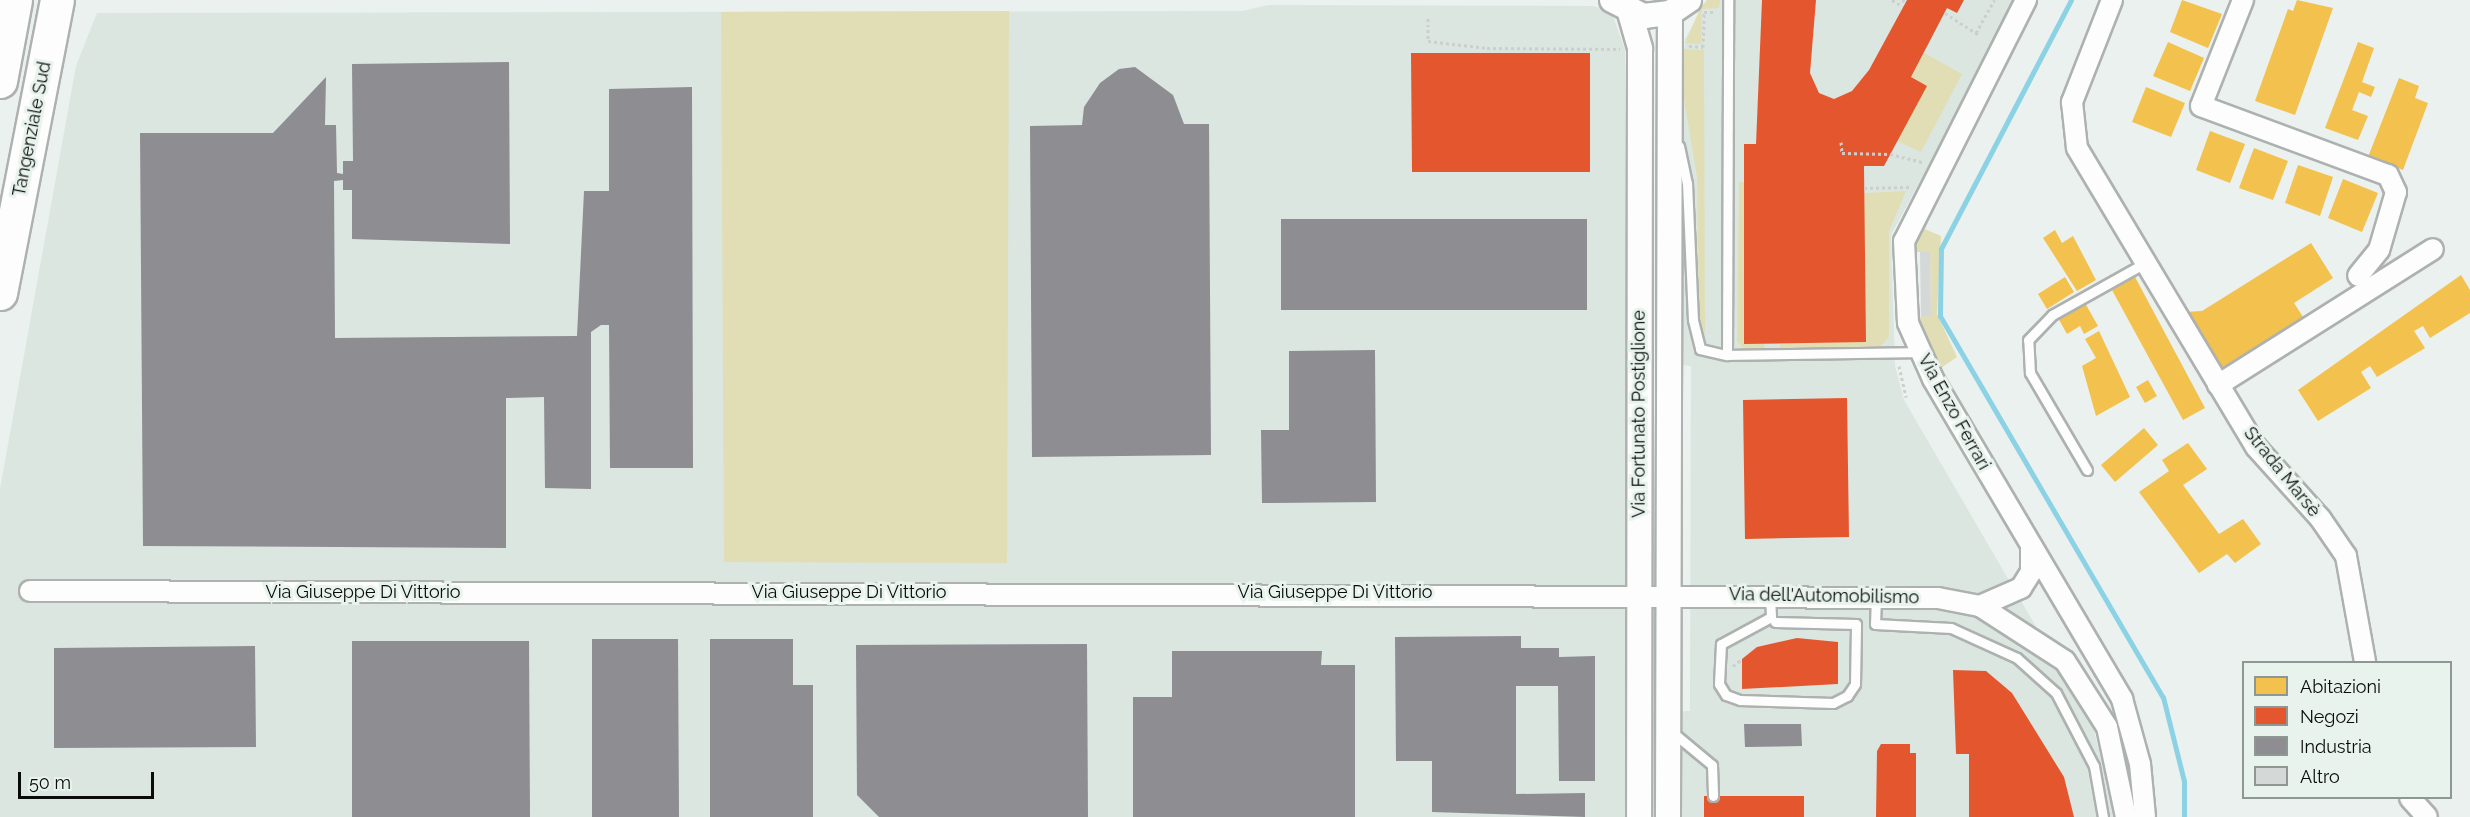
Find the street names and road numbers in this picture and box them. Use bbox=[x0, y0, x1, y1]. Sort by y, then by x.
street label: Tangenziale Sud bbox=[8, 60, 56, 198]
street label: Via Fortunato Postiglione bbox=[1628, 310, 1650, 518]
street label: Via Enzo Ferrari bbox=[1913, 350, 1995, 474]
street label: Strada Marsè bbox=[2239, 423, 2325, 521]
street label: Via Giuseppe Di Vittorio bbox=[265, 581, 461, 603]
street label: Via Giuseppe Di Vittorio bbox=[751, 581, 947, 603]
street label: Via Giuseppe Di Vittorio bbox=[1237, 581, 1433, 603]
street label: Via dell'Automobilismo bbox=[1729, 584, 1919, 608]

